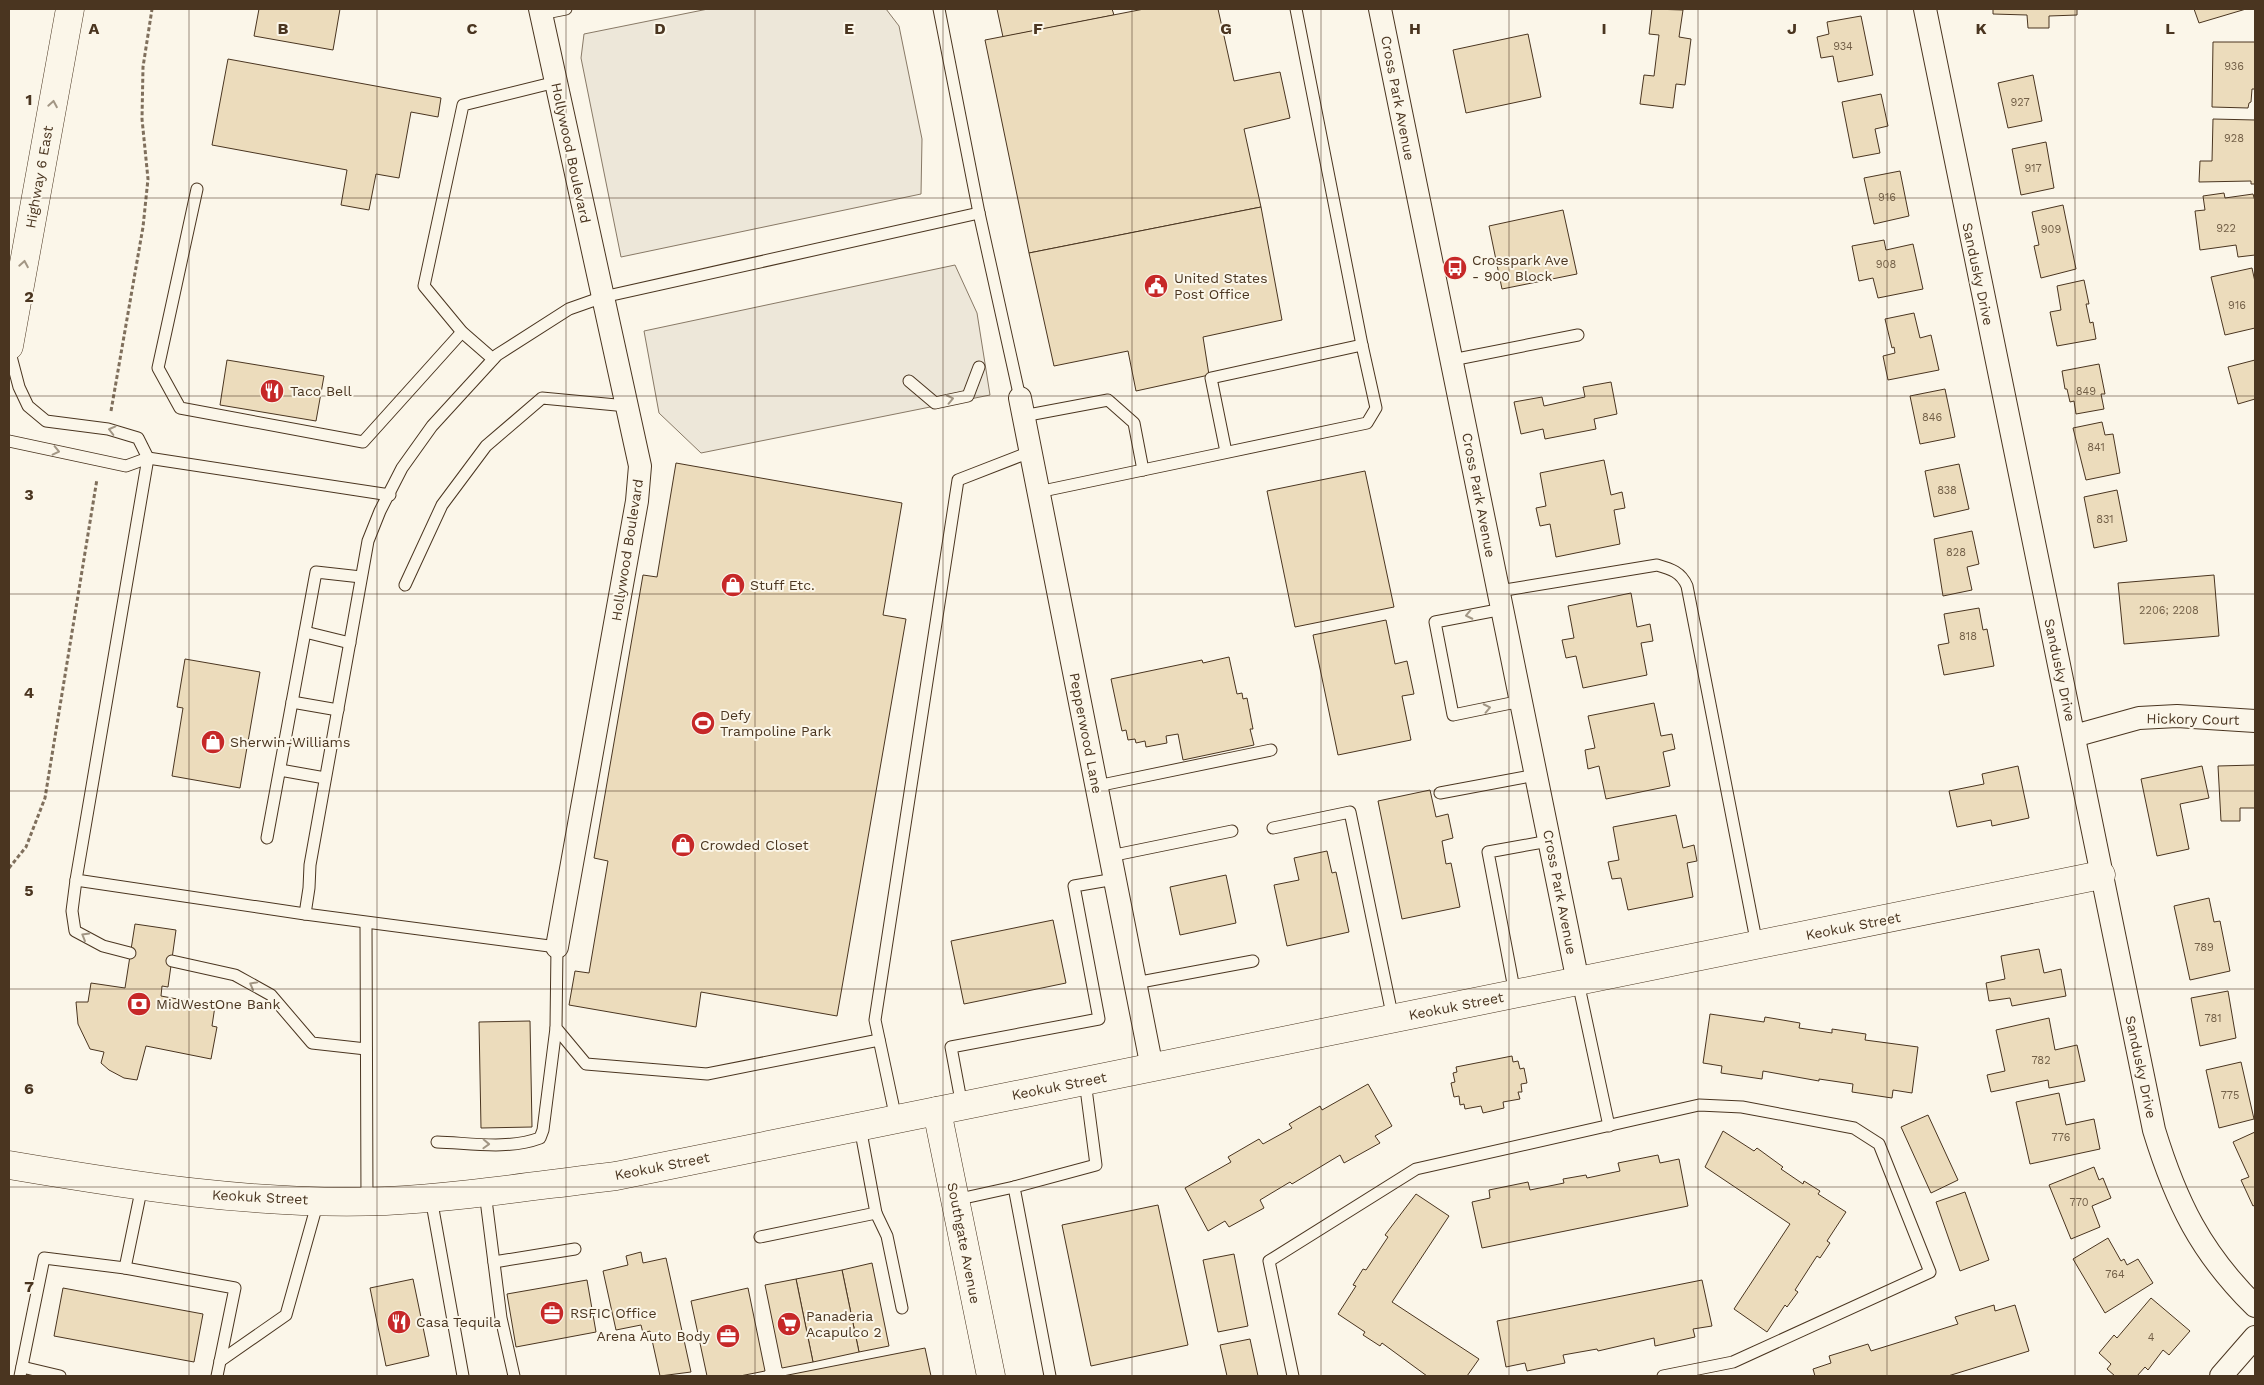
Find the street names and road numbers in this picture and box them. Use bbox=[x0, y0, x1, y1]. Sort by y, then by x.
street label: Cross Park Avenue bbox=[1378, 34, 1418, 162]
street label: Hollywood Boulevard bbox=[548, 81, 594, 225]
street label: Highway 6 East bbox=[22, 124, 56, 230]
street label: Sandusky Drive bbox=[1959, 221, 1997, 327]
street label: Cross Park Avenue bbox=[1459, 431, 1499, 559]
street label: Hollywood Boulevard bbox=[608, 478, 646, 622]
street label: Sandusky Drive bbox=[2041, 617, 2079, 723]
street label: Pepperwood Lane bbox=[1066, 671, 1106, 795]
street label: Hickory Court bbox=[2146, 710, 2240, 728]
street label: Cross Park Avenue bbox=[1540, 828, 1580, 956]
street label: Keokuk Street bbox=[1804, 909, 1902, 943]
street label: Keokuk Street bbox=[1407, 989, 1505, 1023]
street label: Sandusky Drive bbox=[2122, 1014, 2160, 1120]
street label: Keokuk Street bbox=[1010, 1069, 1108, 1103]
street label: Keokuk Street bbox=[613, 1149, 711, 1183]
street label: Southgate Avenue bbox=[944, 1181, 984, 1305]
street label: Keokuk Street bbox=[212, 1186, 309, 1208]

